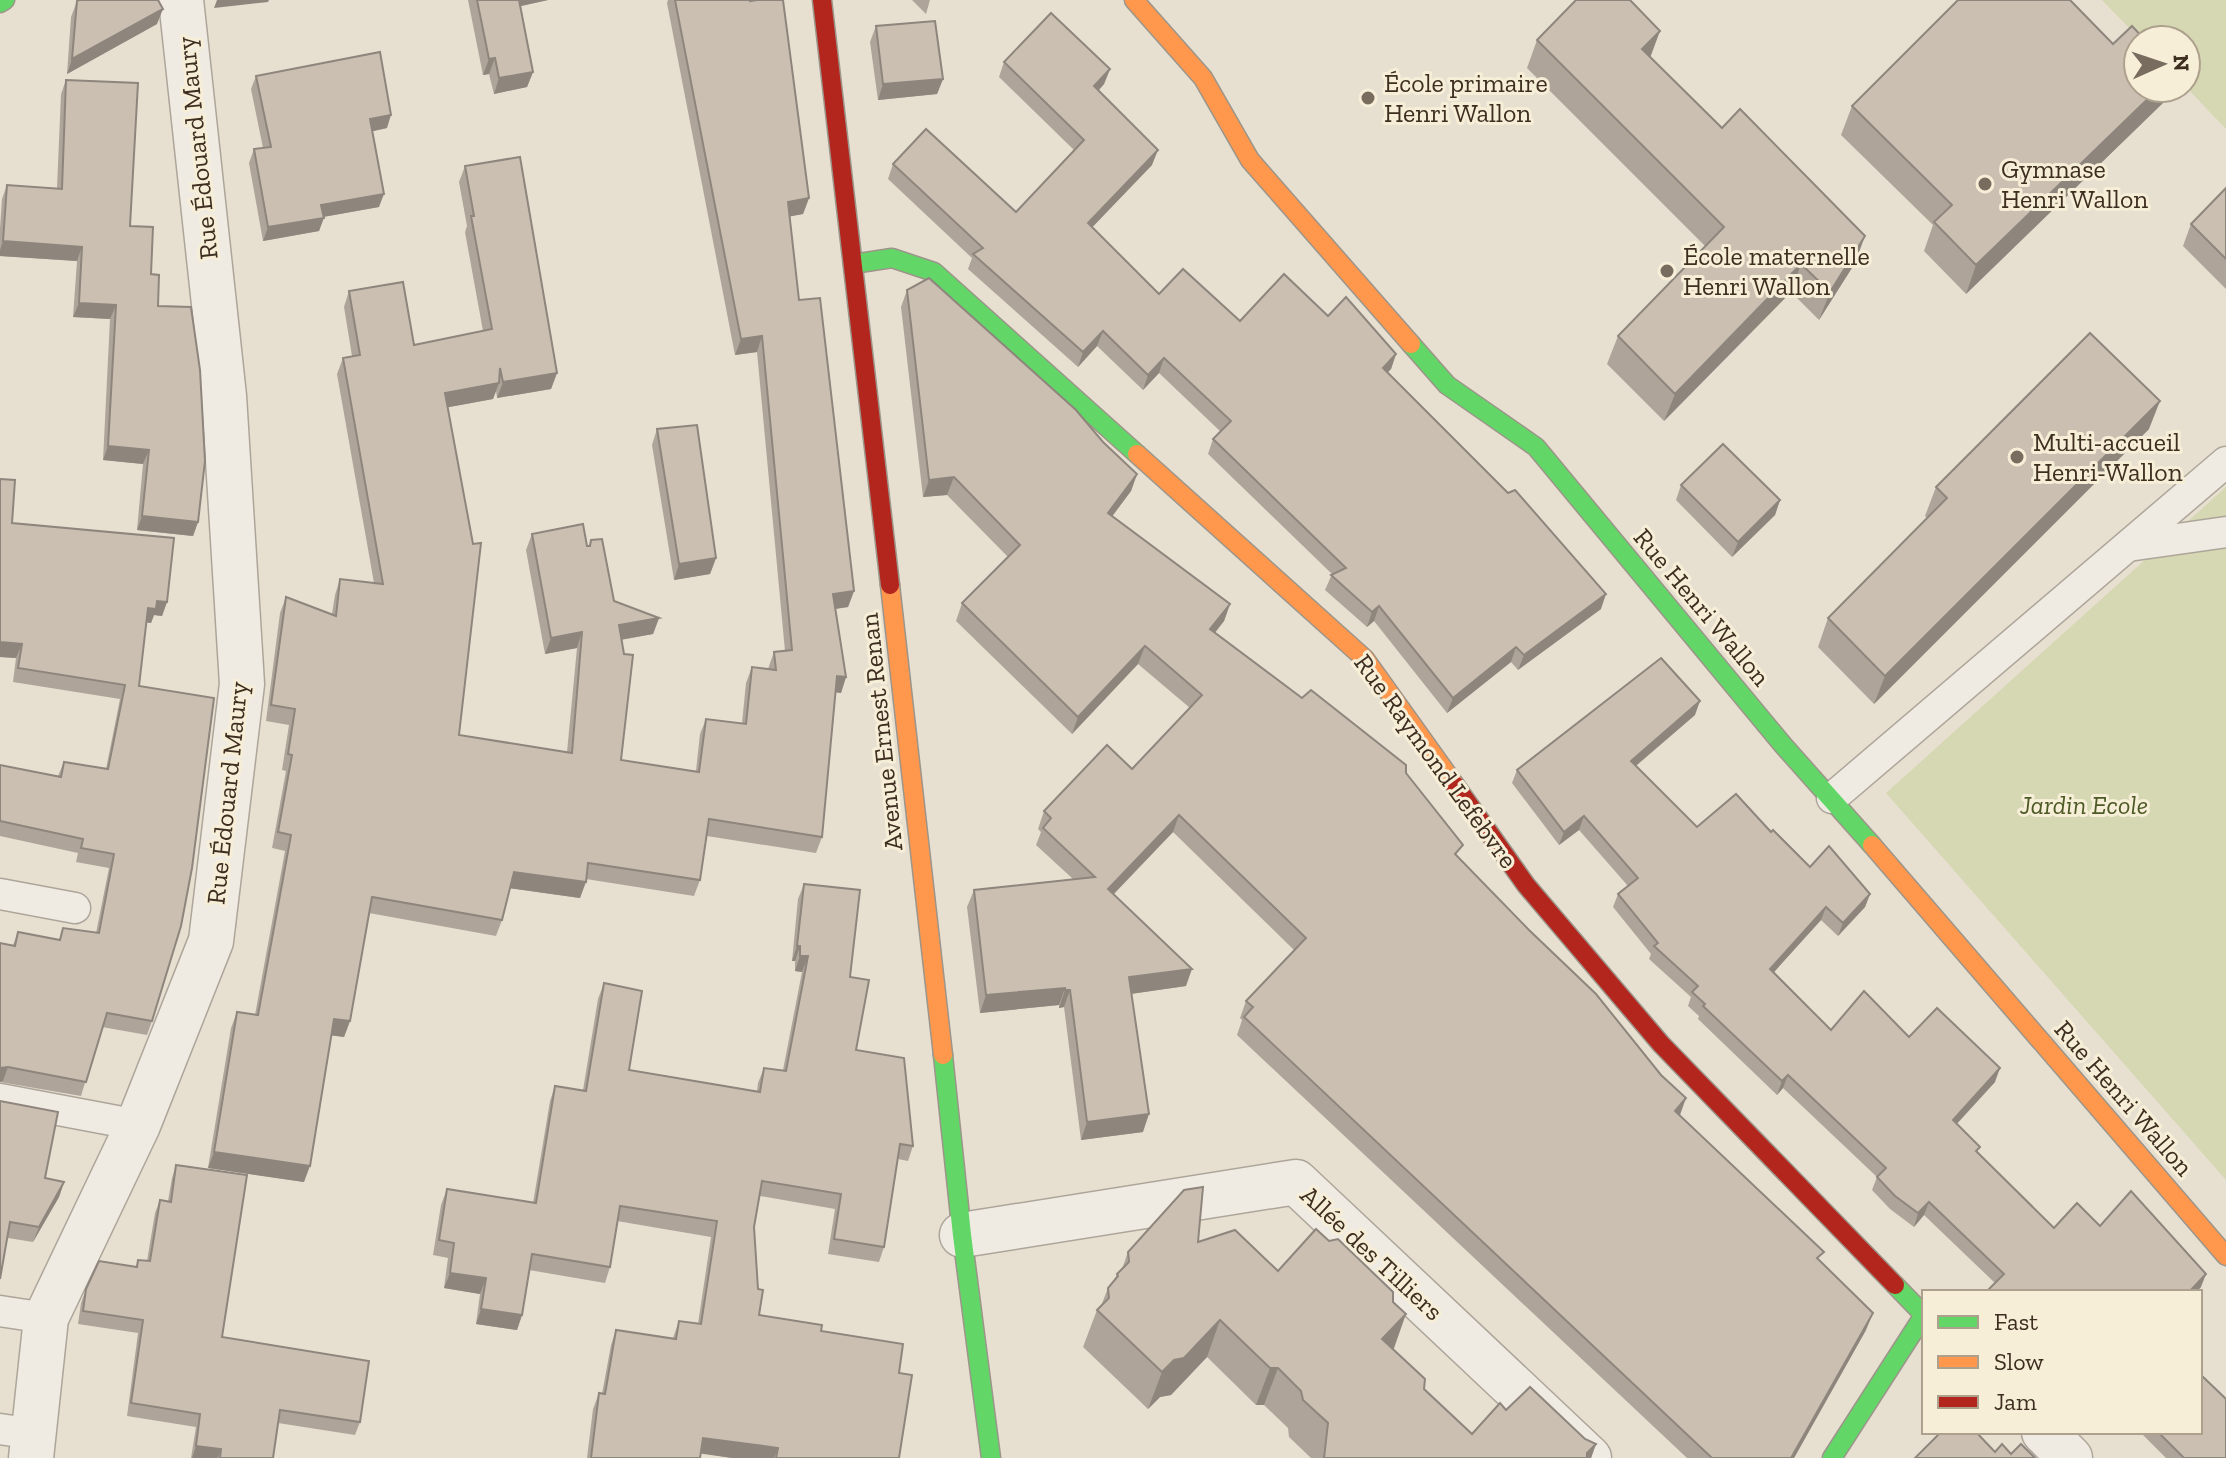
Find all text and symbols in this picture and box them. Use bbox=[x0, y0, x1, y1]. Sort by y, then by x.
north arrow bbox=[2122, 24, 2202, 104]
street label: Rue Édouard Maury bbox=[169, 34, 225, 261]
text: N bbox=[2168, 54, 2195, 72]
place label: École primaire Henri Wallon bbox=[1384, 67, 1548, 129]
marker: École primaire Henri Wallon bbox=[1359, 89, 1377, 107]
place label: Gymnase Henri Wallon bbox=[2001, 153, 2148, 215]
marker: Gymnase Henri Wallon bbox=[1976, 175, 1994, 193]
place label: École maternelle Henri Wallon bbox=[1683, 240, 1870, 302]
marker: École maternelle Henri Wallon bbox=[1658, 262, 1676, 280]
place label: Multi-accueil Henri-Wallon bbox=[2033, 426, 2183, 488]
marker: Multi-accueil Henri-Wallon bbox=[2008, 448, 2026, 466]
street label: Rue Henri Wallon bbox=[1627, 522, 1777, 692]
street label: Avenue Ernest Renan bbox=[853, 611, 909, 852]
street label: Rue Raymond Lefebvre bbox=[1347, 647, 1525, 875]
street label: Rue Édouard Maury bbox=[199, 679, 255, 906]
park label: Jardin Ecole bbox=[2019, 789, 2148, 821]
street label: Rue Henri Wallon bbox=[2048, 1014, 2200, 1182]
street label: Allée des Tilliers bbox=[1294, 1179, 1450, 1327]
legend bbox=[1922, 1290, 2202, 1434]
text: Fast bbox=[1994, 1307, 2038, 1336]
text: Slow bbox=[1994, 1347, 2044, 1376]
text: Jam bbox=[1994, 1387, 2037, 1416]

